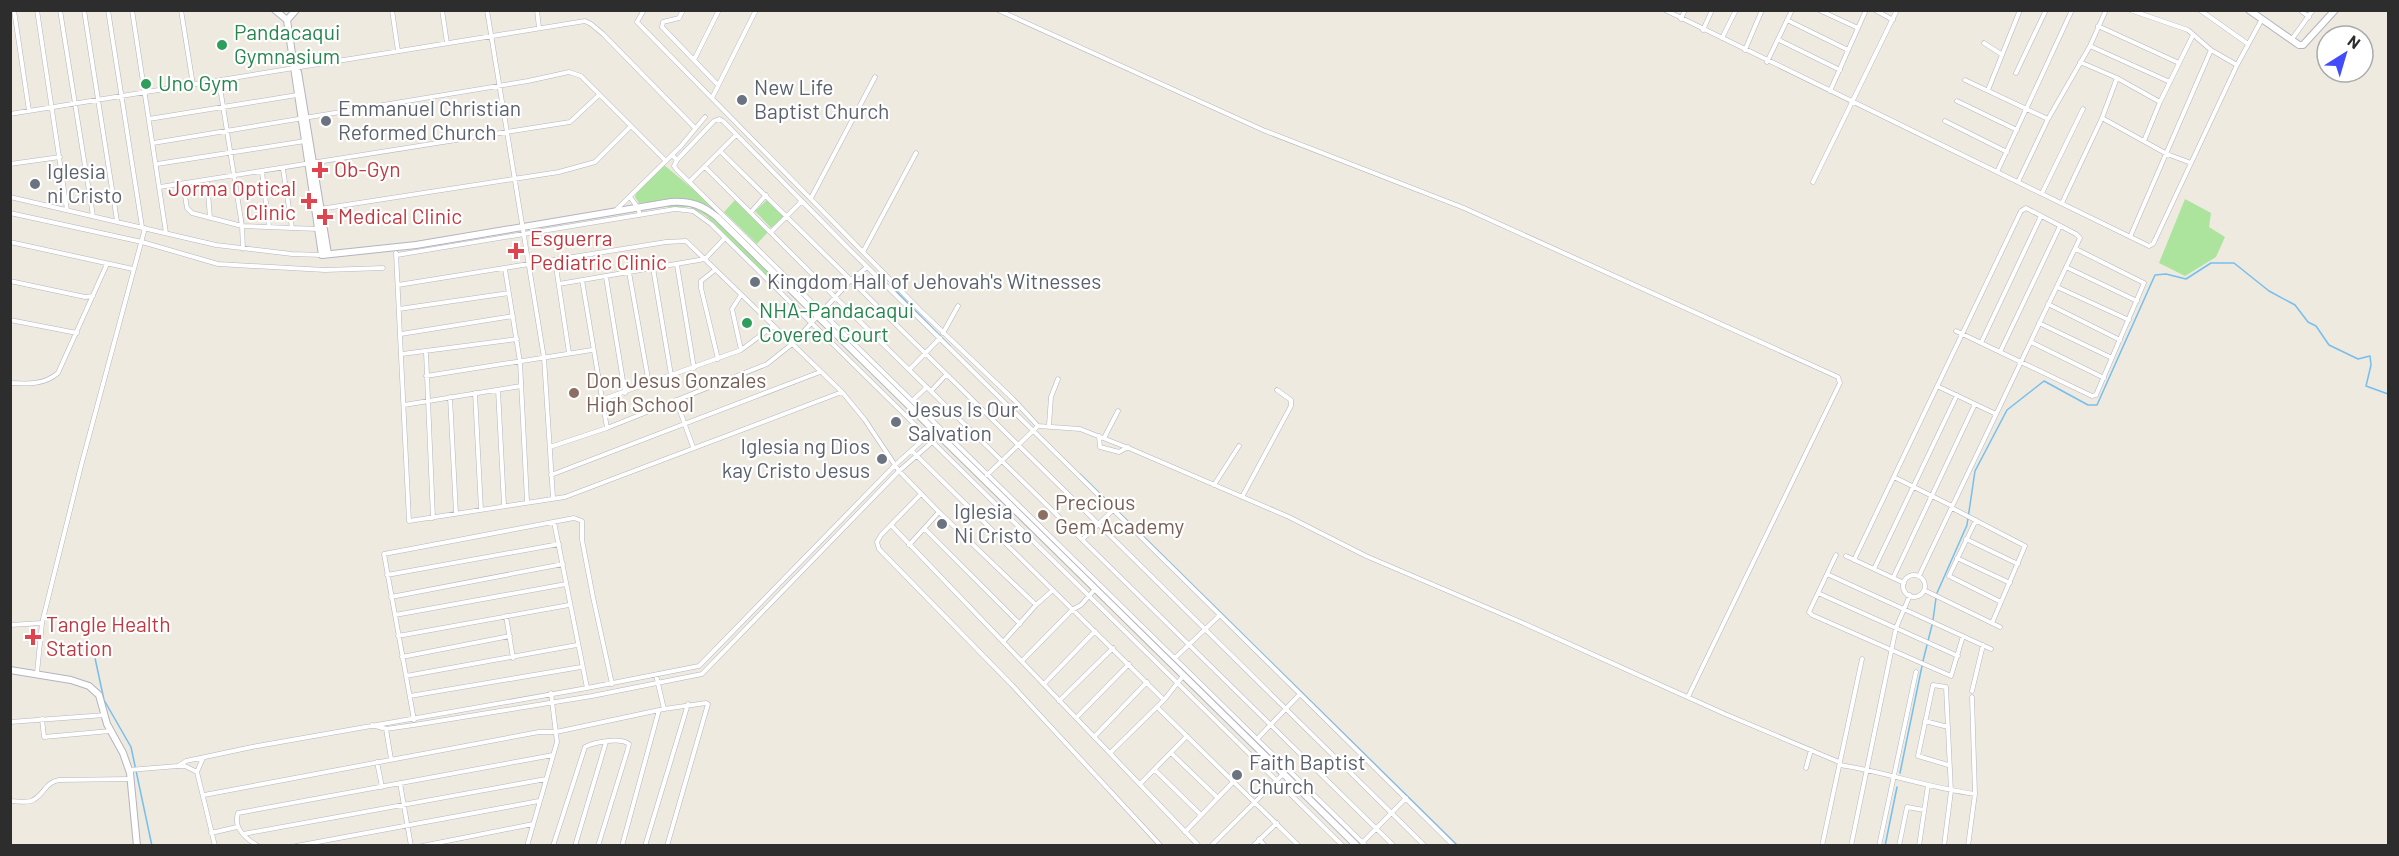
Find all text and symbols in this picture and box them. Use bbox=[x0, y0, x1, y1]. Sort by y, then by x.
place label: Pandacaqui Gymnasium bbox=[234, 19, 340, 68]
north arrow bbox=[2315, 24, 2375, 84]
text: N bbox=[2344, 31, 2364, 52]
marker: Pandacaqui Gymnasium bbox=[215, 38, 229, 52]
place label: Uno Gym bbox=[158, 70, 238, 95]
place label: New Life Baptist Church bbox=[754, 74, 889, 123]
marker: Uno Gym bbox=[139, 77, 153, 91]
marker: New Life Baptist Church bbox=[735, 93, 749, 107]
place label: Emmanuel Christian Reformed Church bbox=[338, 95, 521, 144]
marker: Emmanuel Christian Reformed Church bbox=[319, 114, 333, 128]
place label: Ob-Gyn bbox=[334, 156, 401, 181]
place label: Iglesia ni Cristo bbox=[47, 158, 122, 207]
marker: Ob-Gyn bbox=[311, 161, 329, 179]
place label: Jorma Optical Clinic bbox=[168, 175, 296, 224]
marker: Iglesia ni Cristo bbox=[28, 177, 42, 191]
marker: Jorma Optical Clinic bbox=[300, 192, 318, 210]
place label: Medical Clinic bbox=[338, 203, 462, 228]
marker: Medical Clinic bbox=[316, 208, 334, 226]
place label: Esguerra Pediatric Clinic bbox=[530, 225, 667, 274]
marker: Esguerra Pediatric Clinic bbox=[507, 242, 525, 260]
place label: Kingdom Hall of Jehovah's Witnesses bbox=[767, 268, 1101, 293]
marker: Kingdom Hall of Jehovah's Witnesses bbox=[748, 275, 762, 289]
place label: NHA-Pandacaqui Covered Court bbox=[759, 297, 914, 346]
marker: NHA-Pandacaqui Covered Court bbox=[740, 316, 754, 330]
place label: Don Jesus Gonzales High School bbox=[586, 367, 766, 416]
marker: Don Jesus Gonzales High School bbox=[567, 386, 581, 400]
place label: Jesus Is Our Salvation bbox=[908, 396, 1019, 445]
marker: Jesus Is Our Salvation bbox=[889, 415, 903, 429]
place label: Iglesia ng Dios kay Cristo Jesus bbox=[722, 433, 870, 482]
marker: Iglesia ng Dios kay Cristo Jesus bbox=[875, 452, 889, 466]
place label: Precious Gem Academy bbox=[1055, 489, 1185, 538]
place label: Iglesia Ni Cristo bbox=[954, 498, 1032, 547]
marker: Precious Gem Academy bbox=[1036, 508, 1050, 522]
marker: Iglesia Ni Cristo bbox=[935, 517, 949, 531]
place label: Tangle Health Station bbox=[46, 611, 171, 660]
marker: Tangle Health Station bbox=[24, 628, 42, 646]
place label: Faith Baptist Church bbox=[1249, 749, 1366, 798]
marker: Faith Baptist Church bbox=[1230, 768, 1244, 782]

